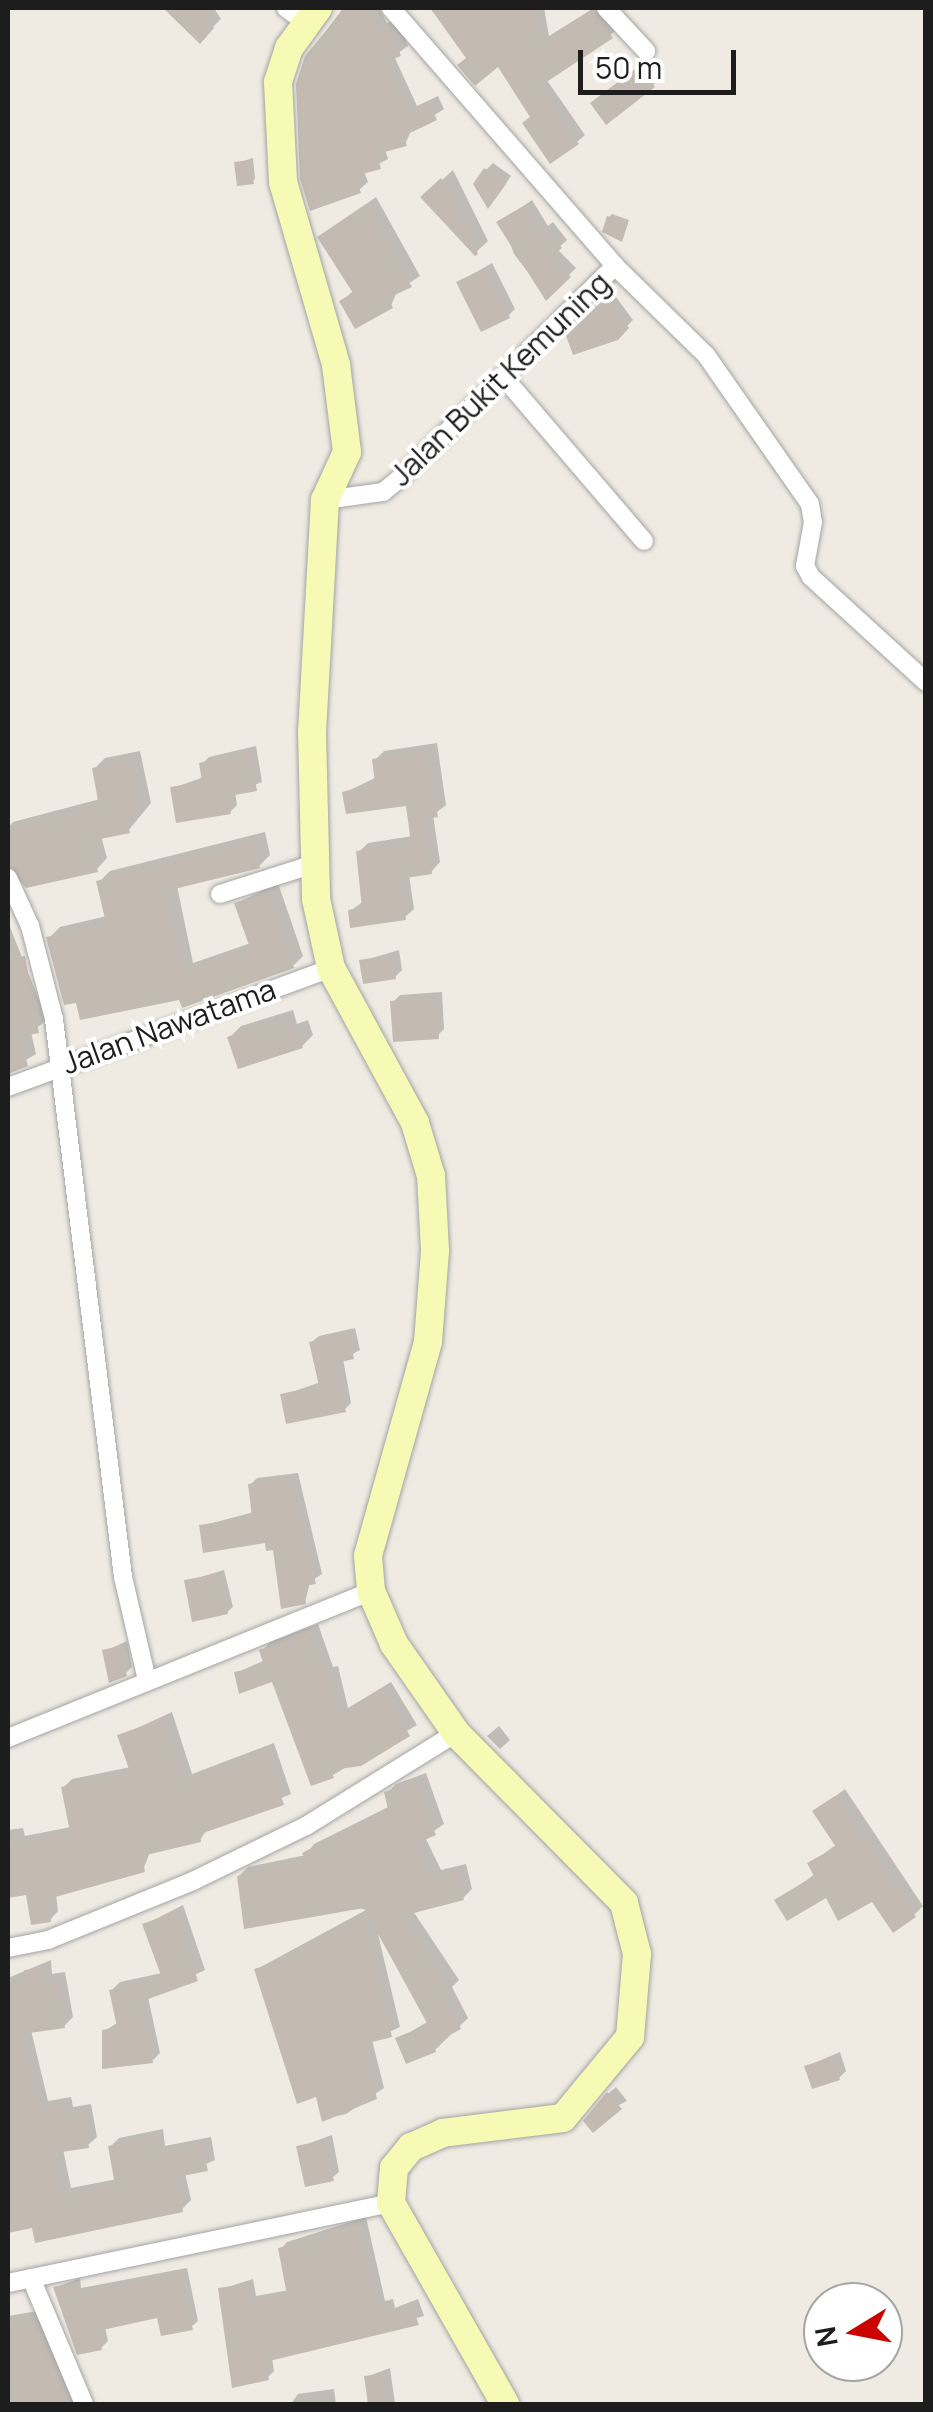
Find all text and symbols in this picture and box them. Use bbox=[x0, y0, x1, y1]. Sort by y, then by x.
scale bar bbox=[583, 30, 740, 92]
text: 50 m bbox=[595, 47, 662, 88]
street label: Jalan Bukit Kemuning bbox=[383, 265, 617, 493]
street label: Jalan Nawatama bbox=[57, 971, 281, 1081]
north arrow bbox=[803, 2282, 903, 2382]
text: N bbox=[805, 2324, 846, 2350]

